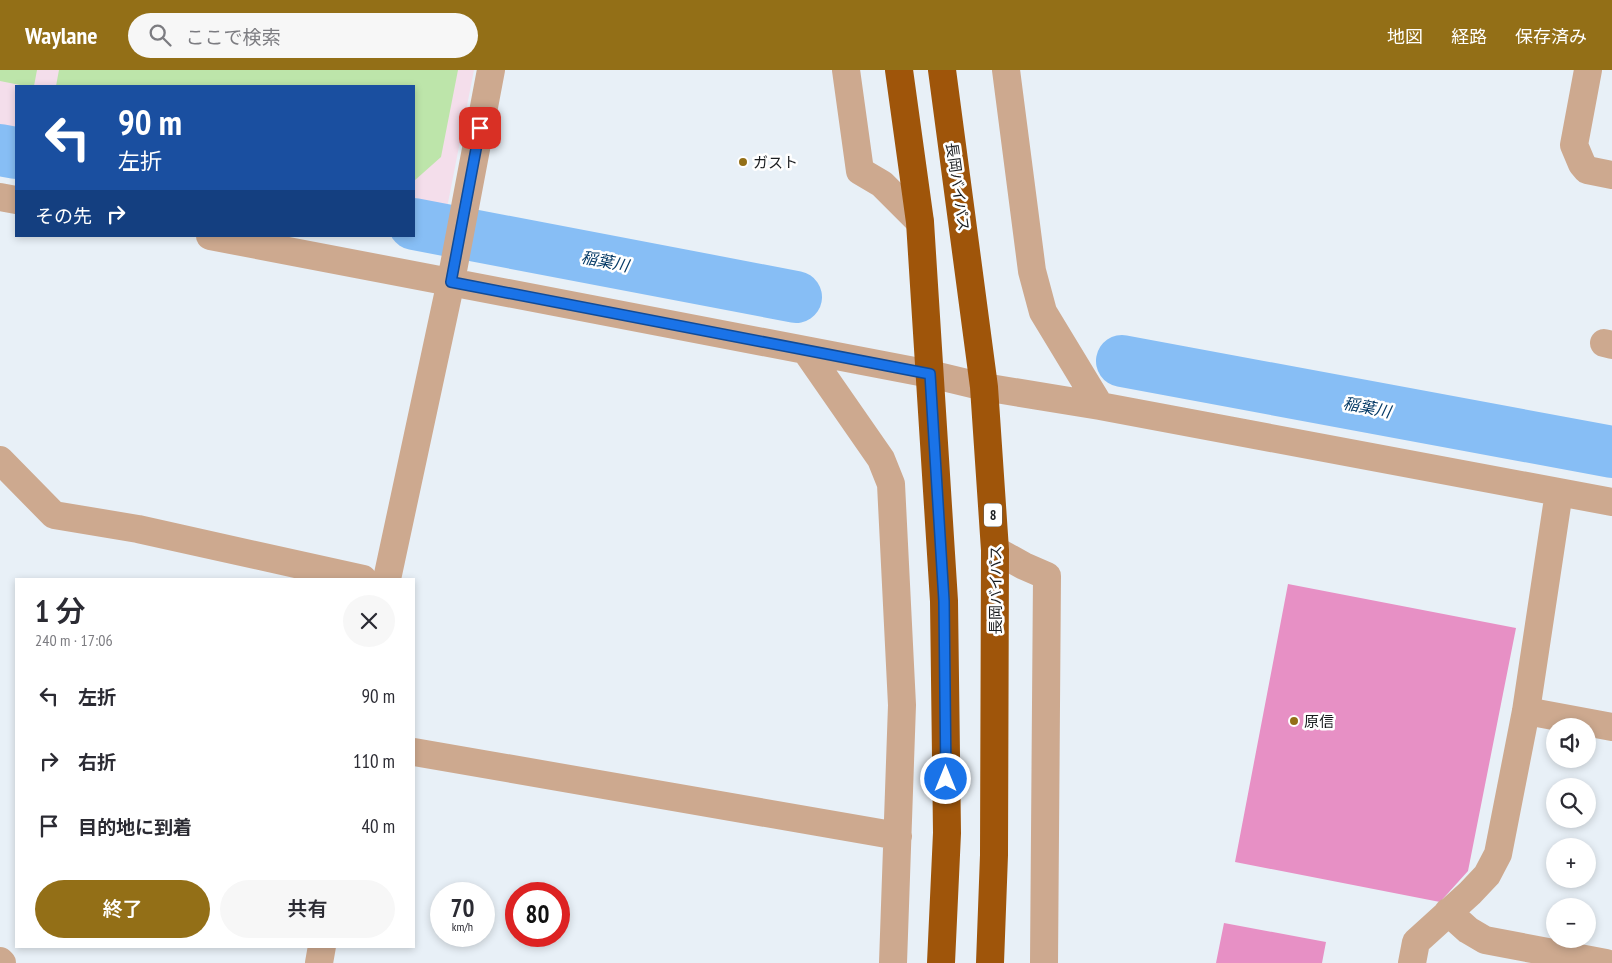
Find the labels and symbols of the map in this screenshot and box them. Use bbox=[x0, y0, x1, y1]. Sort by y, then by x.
pin bbox=[459, 107, 501, 149]
street label: 長岡バイパス bbox=[942, 141, 974, 233]
place label: ガスト bbox=[753, 153, 798, 172]
marker: ガスト bbox=[737, 156, 749, 168]
water label: 稲葉川 bbox=[580, 247, 632, 276]
water label: 稲葉川 bbox=[1342, 393, 1394, 422]
road number: 8 bbox=[984, 504, 1002, 526]
street label: 長岡バイパス bbox=[986, 545, 1005, 635]
place label: 原信 bbox=[1304, 712, 1334, 731]
marker: 原信 bbox=[1288, 715, 1300, 727]
position arrow bbox=[919, 752, 971, 804]
speed limit sign: 80 bbox=[505, 882, 570, 947]

